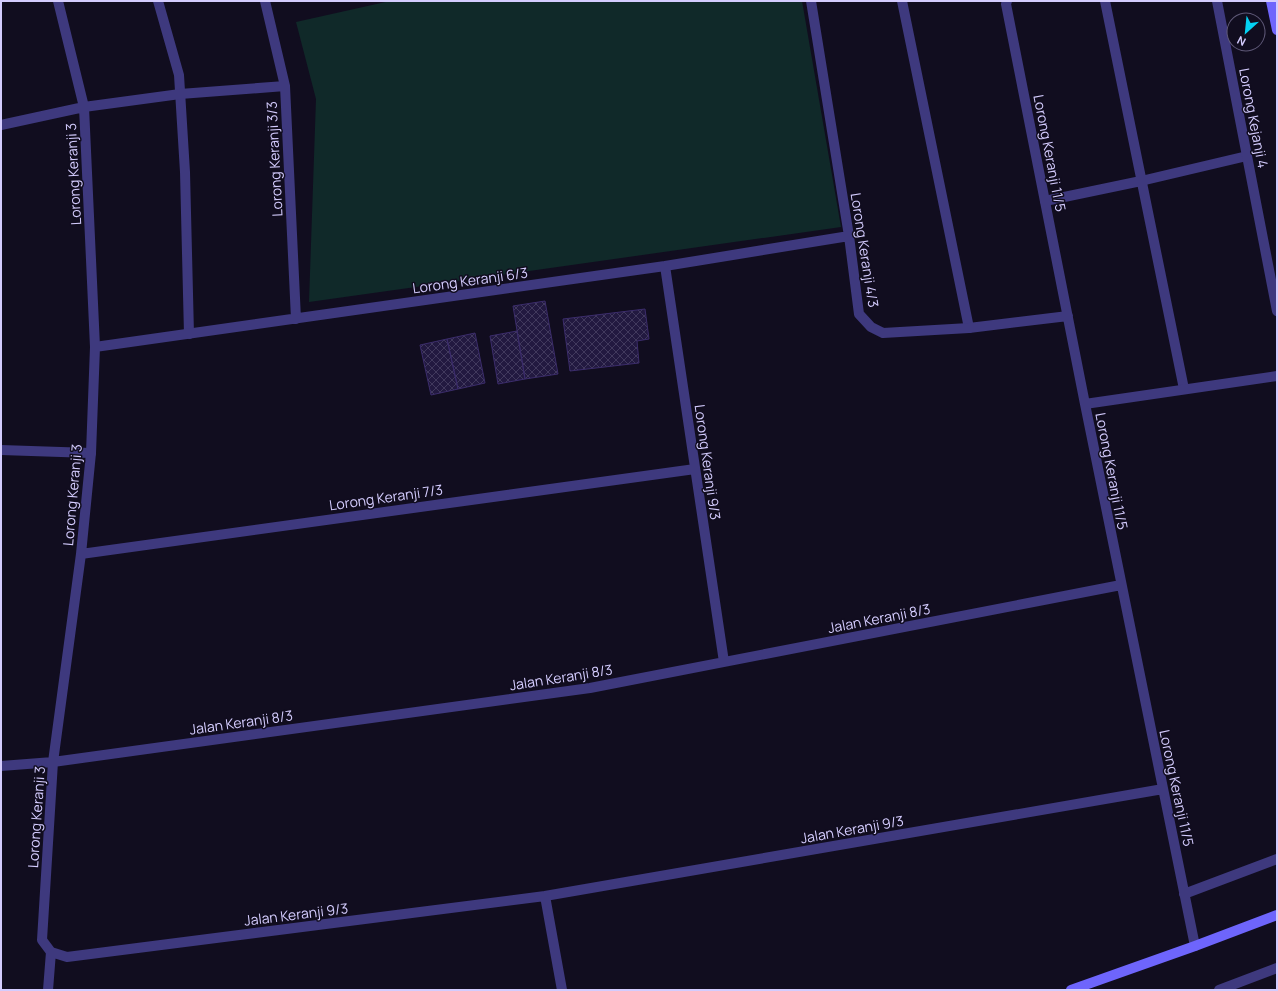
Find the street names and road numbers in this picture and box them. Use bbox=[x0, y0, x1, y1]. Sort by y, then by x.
street label: Lorong Kejanji 4 bbox=[1235, 66, 1273, 170]
street label: Lorong Keranji 11/5 bbox=[1029, 93, 1071, 213]
street label: Lorong Keranji 3/3 bbox=[261, 101, 287, 217]
street label: Lorong Keranji 3 bbox=[61, 123, 85, 225]
street label: Lorong Keranji 4/3 bbox=[847, 191, 883, 309]
street label: Lorong Keranji 6/3 bbox=[411, 263, 529, 297]
street label: Lorong Keranji 9/3 bbox=[691, 403, 725, 521]
street label: Lorong Keranji 11/5 bbox=[1091, 411, 1133, 531]
street label: Lorong Keranji 3 bbox=[58, 443, 86, 547]
street label: Lorong Keranji 7/3 bbox=[328, 480, 444, 514]
street label: Jalan Keranji 8/3 bbox=[826, 599, 932, 637]
street label: Jalan Keranji 8/3 bbox=[508, 659, 614, 695]
street label: Jalan Keranji 8/3 bbox=[188, 705, 294, 739]
street label: Lorong Keranji 11/5 bbox=[1155, 728, 1199, 848]
street label: Lorong Keranji 3 bbox=[23, 765, 49, 869]
street label: Jalan Keranji 9/3 bbox=[799, 811, 905, 847]
street label: Jalan Keranji 9/3 bbox=[243, 898, 349, 930]

